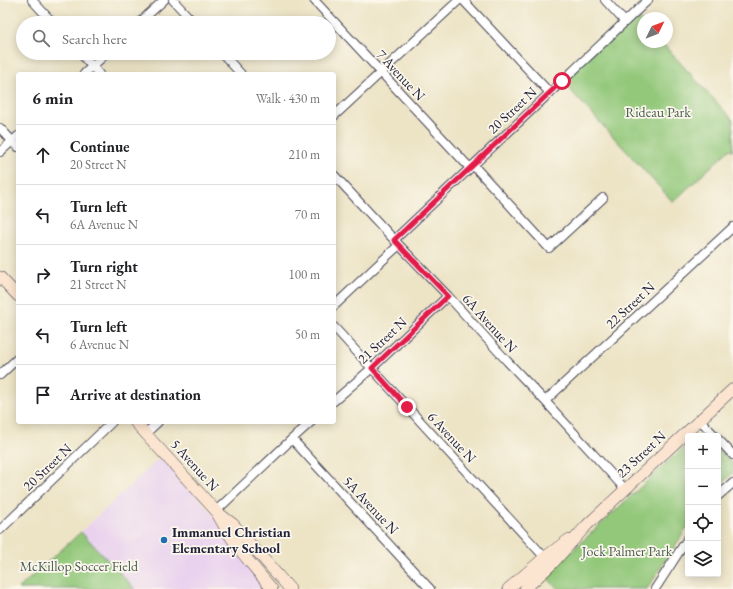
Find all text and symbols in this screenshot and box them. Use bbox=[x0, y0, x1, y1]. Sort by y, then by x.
north arrow bbox=[637, 12, 673, 48]
search box bbox=[16, 16, 336, 60]
icon: search bbox=[30, 27, 52, 49]
text: Search here bbox=[62, 29, 127, 48]
street label: 7 Avenue N bbox=[373, 46, 429, 104]
route start bbox=[553, 72, 571, 90]
street label: 20 Street N bbox=[484, 83, 540, 137]
text: 6 min bbox=[32, 87, 73, 109]
text: Walk · 430 m bbox=[256, 90, 320, 107]
park label: Rideau Park bbox=[625, 103, 691, 121]
text: Continue bbox=[70, 137, 130, 156]
icon: ahead bbox=[32, 144, 54, 166]
text: 210 m bbox=[289, 146, 320, 163]
text: 20 Street N bbox=[70, 156, 127, 173]
text: Turn left bbox=[70, 197, 127, 216]
icon: left bbox=[32, 204, 54, 226]
text: 70 m bbox=[295, 206, 320, 223]
text: 6A Avenue N bbox=[70, 216, 138, 233]
text: Turn right bbox=[70, 257, 138, 276]
icon: right bbox=[32, 264, 54, 286]
text: 100 m bbox=[289, 266, 320, 283]
text: 21 Street N bbox=[70, 276, 127, 293]
street label: 22 Street N bbox=[602, 278, 658, 332]
street label: 6A Avenue N bbox=[459, 290, 521, 356]
street label: 21 Street N bbox=[354, 313, 410, 367]
text: Turn left bbox=[70, 317, 127, 336]
icon: left bbox=[32, 324, 54, 346]
text: 50 m bbox=[295, 326, 320, 343]
text: 6 Avenue N bbox=[70, 336, 129, 353]
icon: arrive bbox=[32, 384, 54, 406]
text: Arrive at destination bbox=[70, 385, 201, 404]
route end bbox=[398, 398, 416, 416]
street label: 6 Avenue N bbox=[424, 408, 480, 466]
street label: 23 Street N bbox=[613, 427, 669, 481]
map controls bbox=[685, 433, 721, 577]
button: + bbox=[685, 433, 721, 469]
street label: 5 Avenue N bbox=[167, 435, 223, 495]
street label: 20 Street N bbox=[19, 439, 75, 495]
button: − bbox=[685, 469, 721, 505]
street label: 5A Avenue N bbox=[339, 472, 403, 538]
button: locate bbox=[685, 505, 721, 541]
place label: Immanuel Christian Elementary School bbox=[172, 523, 291, 557]
marker: Immanuel Christian Elementary School bbox=[159, 535, 169, 545]
button: layers bbox=[685, 541, 721, 577]
park label: Jock Palmer Park bbox=[581, 542, 673, 560]
park label: McKillop Soccer Field bbox=[20, 557, 139, 575]

